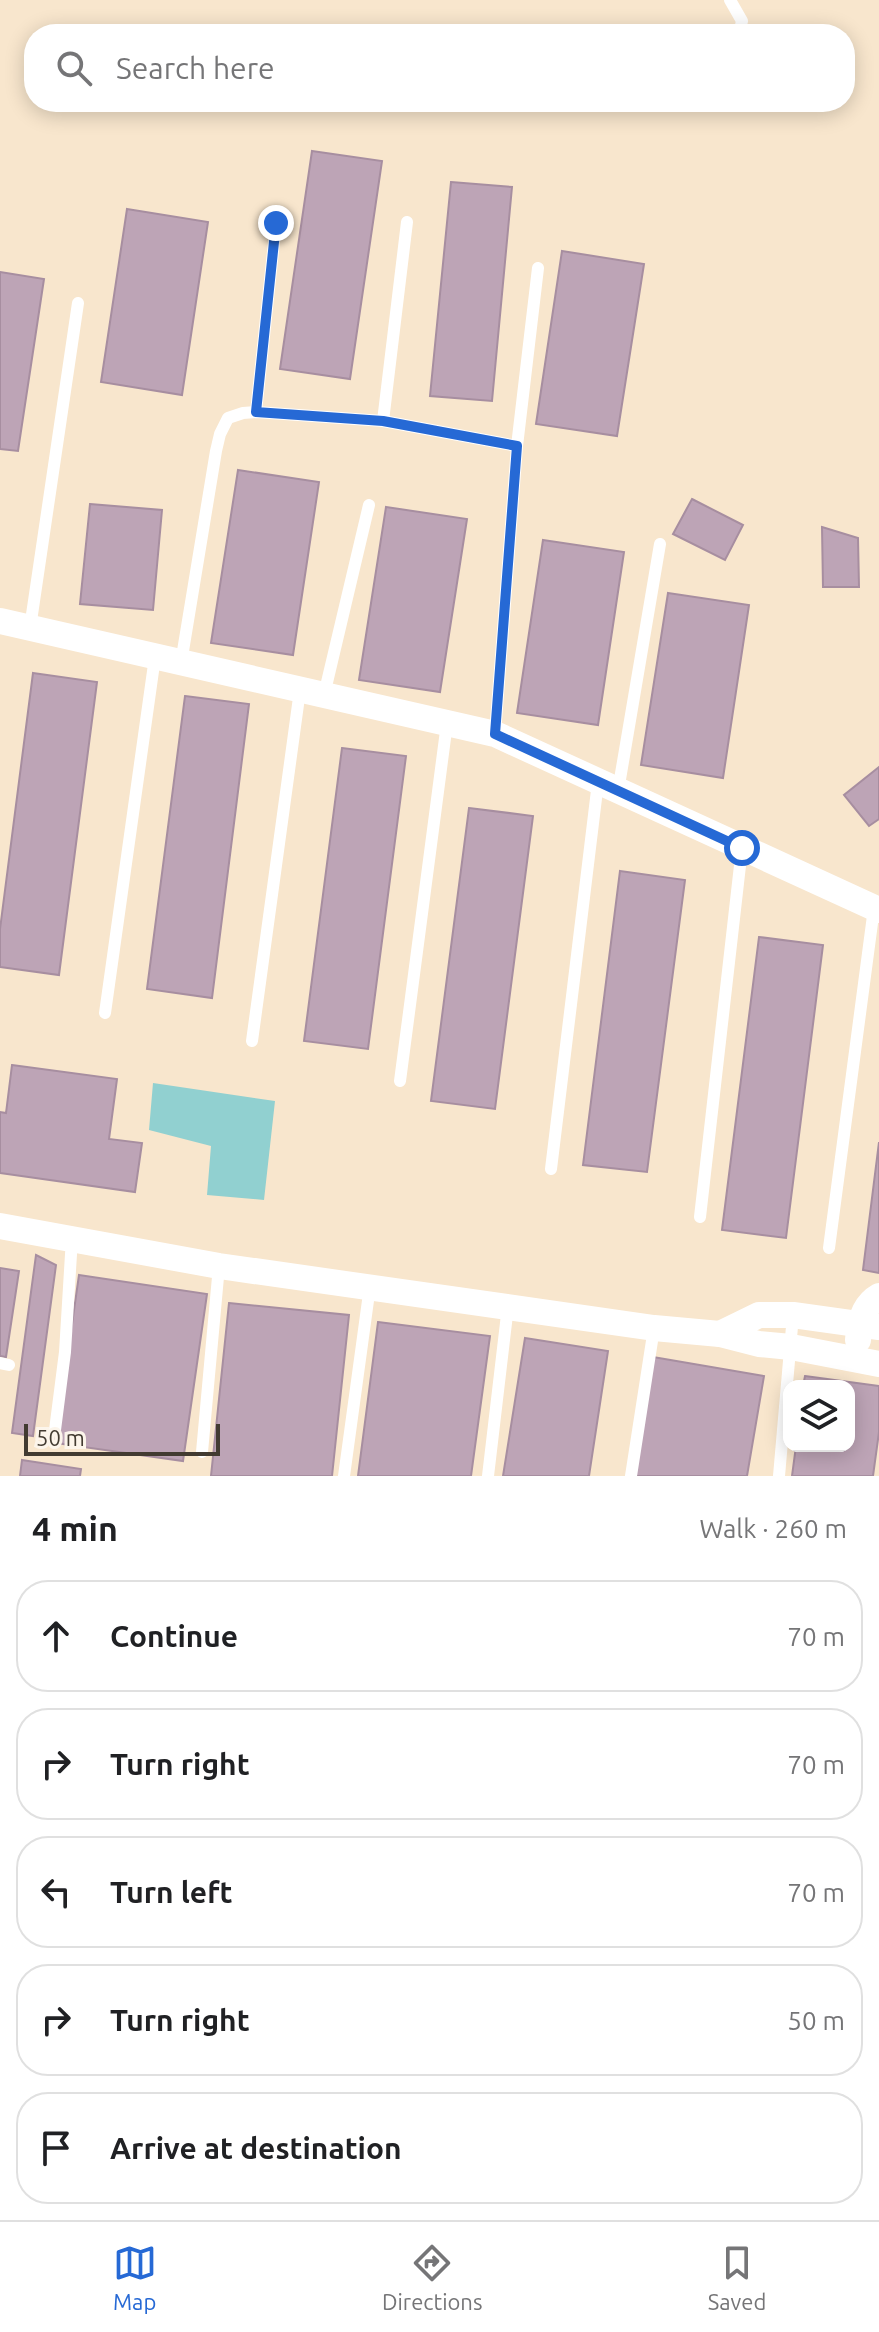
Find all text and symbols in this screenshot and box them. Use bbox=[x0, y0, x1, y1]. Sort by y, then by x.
search box bbox=[24, 24, 855, 112]
icon: search bbox=[52, 46, 96, 90]
text: Search here bbox=[116, 51, 275, 85]
route end bbox=[258, 205, 294, 241]
route start bbox=[724, 830, 760, 866]
map controls bbox=[783, 1380, 855, 1452]
button: layers bbox=[783, 1380, 855, 1452]
scale bar bbox=[24, 1420, 220, 1456]
text: 50 m bbox=[36, 1425, 85, 1450]
text: 4 min bbox=[32, 1509, 118, 1547]
text: Walk · 260 m bbox=[699, 1514, 847, 1543]
icon: ahead bbox=[34, 1614, 78, 1658]
text: Continue bbox=[110, 1619, 238, 1653]
text: 70 m bbox=[787, 1622, 845, 1651]
icon: right bbox=[34, 1742, 78, 1786]
text: Turn right bbox=[110, 1747, 250, 1781]
text: 70 m bbox=[787, 1750, 845, 1779]
icon: left bbox=[34, 1870, 78, 1914]
text: Turn left bbox=[110, 1875, 232, 1909]
text: 70 m bbox=[787, 1878, 845, 1907]
icon: right bbox=[34, 1998, 78, 2042]
text: Turn right bbox=[110, 2003, 250, 2037]
text: 50 m bbox=[787, 2006, 845, 2035]
icon: arrive bbox=[34, 2126, 78, 2170]
text: Arrive at destination bbox=[110, 2131, 402, 2165]
tab: Map bbox=[113, 2241, 157, 2314]
tab: Directions bbox=[382, 2241, 482, 2314]
tab: Saved bbox=[708, 2241, 766, 2314]

